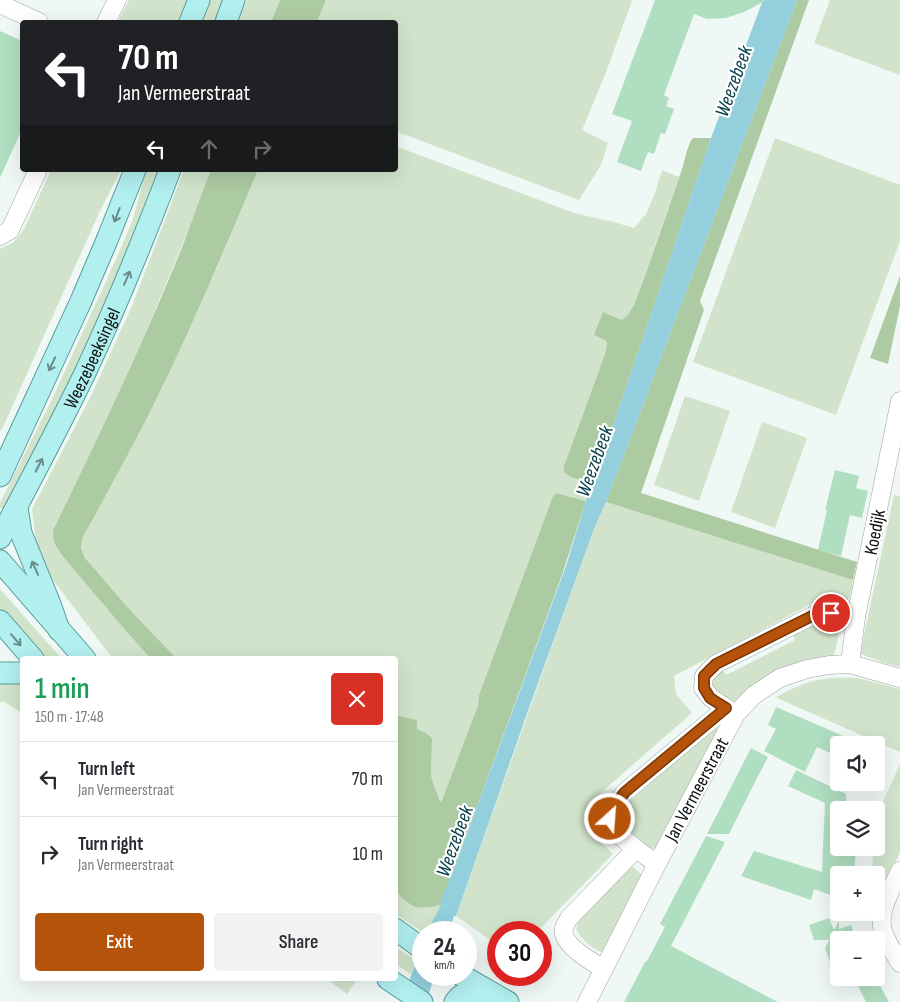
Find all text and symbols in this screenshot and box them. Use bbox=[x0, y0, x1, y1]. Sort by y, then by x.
text: 70 m bbox=[118, 37, 178, 80]
icon: left bbox=[35, 40, 100, 105]
water label: Weezebeek bbox=[710, 42, 758, 120]
text: Jan Vermeerstraat bbox=[118, 80, 250, 107]
icon: left bbox=[142, 135, 170, 163]
icon: ahead bbox=[195, 135, 223, 163]
icon: right bbox=[248, 135, 276, 163]
one-way arrow bbox=[112, 207, 121, 223]
one-way arrow bbox=[122, 271, 132, 286]
street label: Weezebeeksingel bbox=[59, 304, 126, 413]
one-way arrow bbox=[46, 356, 56, 371]
water label: Weezebeek bbox=[571, 422, 619, 500]
one-way arrow bbox=[34, 457, 44, 472]
street label: Koedijk bbox=[860, 507, 891, 557]
one-way arrow bbox=[30, 561, 40, 576]
pin bbox=[810, 592, 852, 634]
icon: arrive bbox=[817, 599, 845, 627]
one-way arrow bbox=[11, 634, 22, 647]
text: 1 min bbox=[35, 671, 90, 707]
button: close bbox=[331, 673, 383, 725]
text: 150 m · 17:48 bbox=[35, 708, 104, 727]
street label: Jan Vermeerstraat bbox=[660, 734, 734, 846]
map controls bbox=[830, 736, 885, 986]
button: sound bbox=[830, 736, 885, 791]
text: Turn left bbox=[78, 758, 135, 781]
icon: left bbox=[35, 765, 63, 793]
text: 70 m bbox=[352, 768, 383, 791]
text: Jan Vermeerstraat bbox=[78, 781, 174, 800]
position arrow bbox=[583, 792, 635, 844]
button: layers bbox=[830, 801, 885, 856]
water label: Weezebeek bbox=[431, 802, 479, 880]
text: Turn right bbox=[78, 833, 143, 856]
icon: right bbox=[35, 840, 63, 868]
text: 10 m bbox=[353, 843, 383, 866]
text: Jan Vermeerstraat bbox=[78, 856, 174, 875]
button: + bbox=[830, 866, 885, 921]
button: Exit bbox=[35, 913, 204, 971]
button: Share bbox=[214, 913, 383, 971]
speed limit sign: 30 bbox=[487, 921, 552, 986]
button: − bbox=[830, 931, 885, 986]
text: 24 bbox=[433, 932, 456, 963]
text: km/h bbox=[434, 958, 455, 973]

